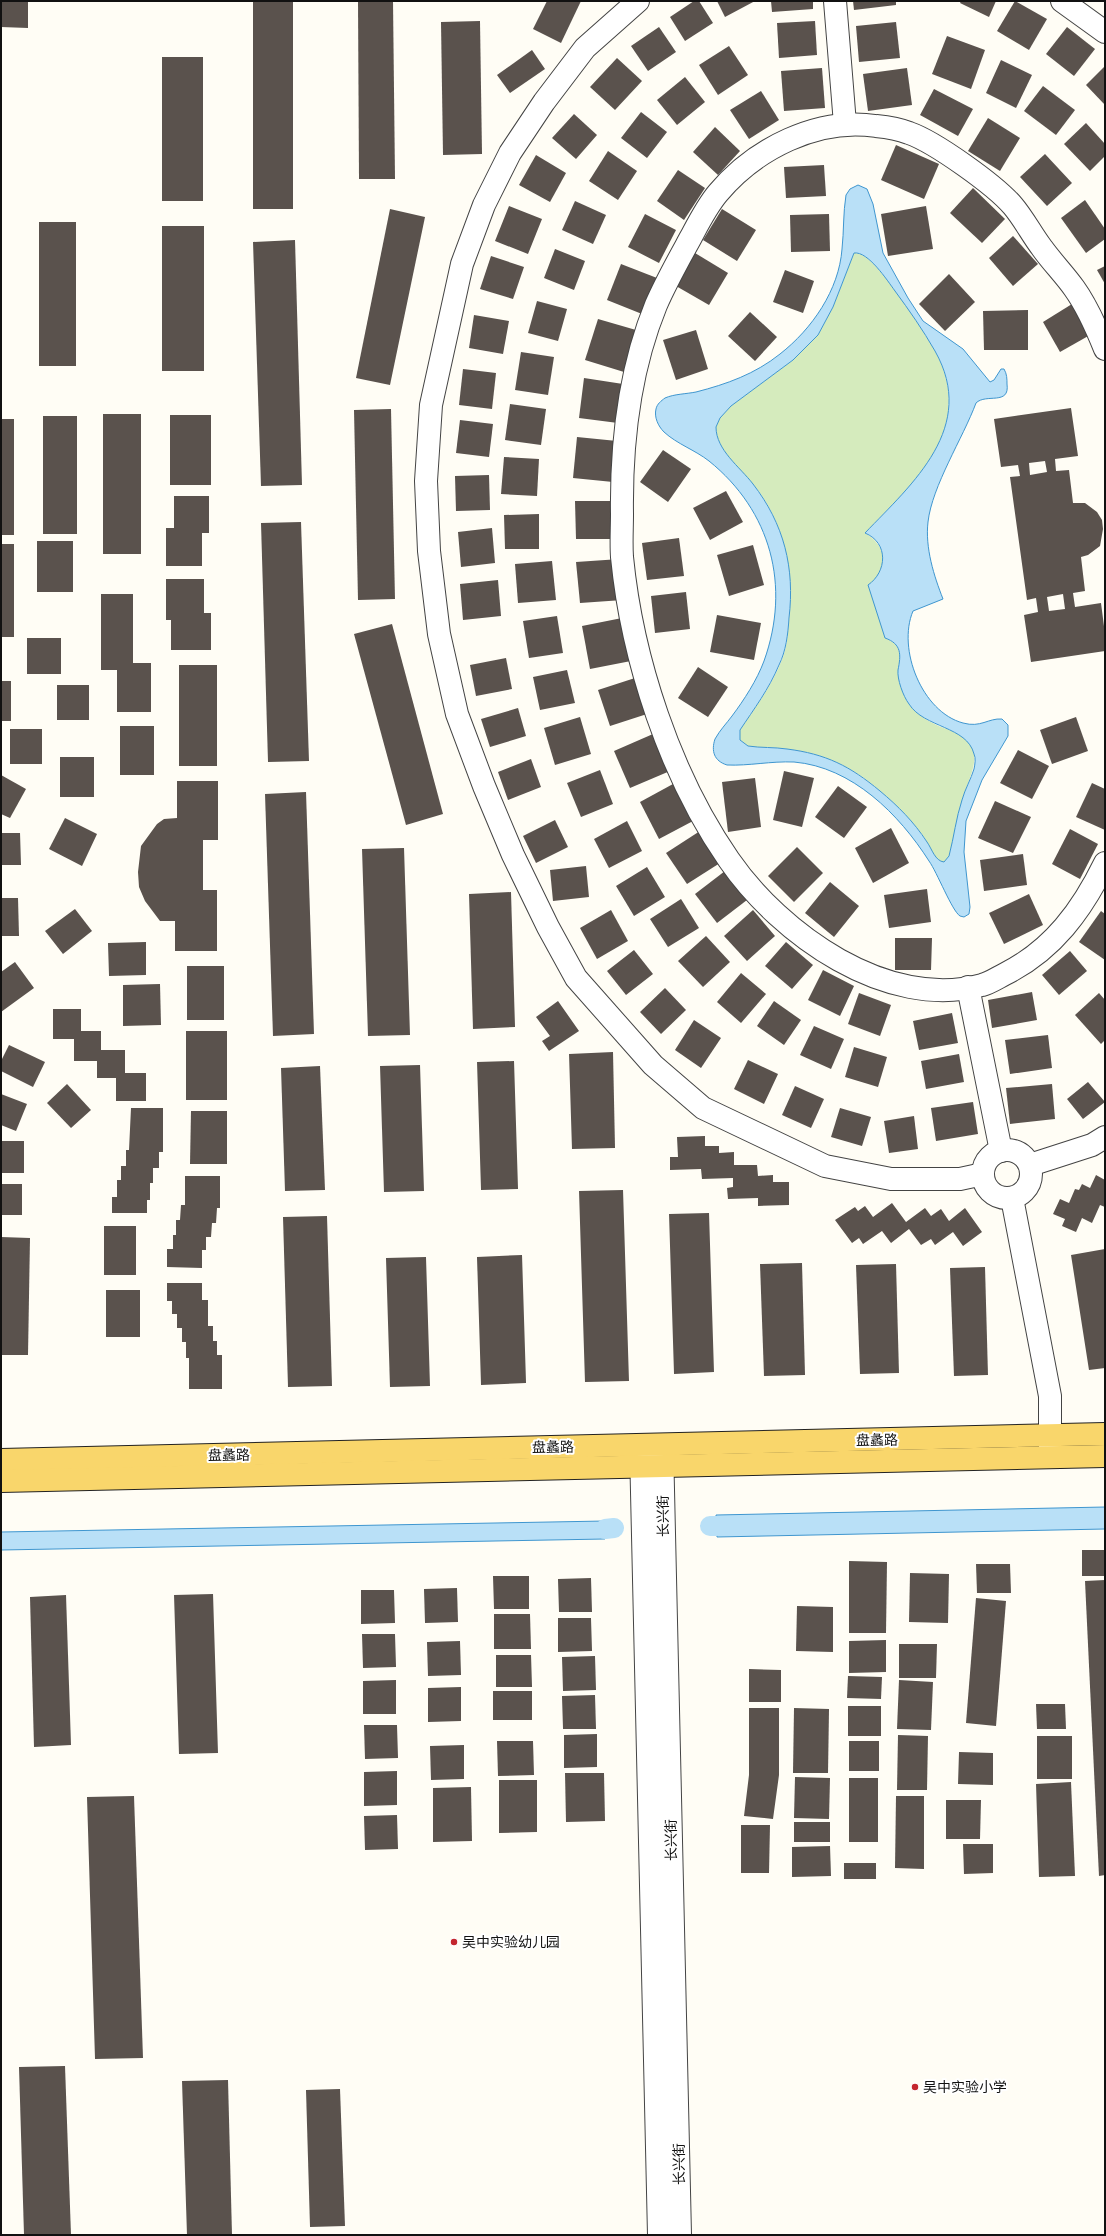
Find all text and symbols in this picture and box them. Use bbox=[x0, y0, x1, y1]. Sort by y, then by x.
street label: 盘蠡路 bbox=[856, 1429, 898, 1449]
street label: 盘蠡路 bbox=[532, 1436, 574, 1456]
street label: 盘蠡路 bbox=[208, 1444, 250, 1464]
street label: 长兴街 bbox=[652, 1495, 672, 1537]
street label: 长兴街 bbox=[660, 1819, 680, 1861]
place label: 吴中实验幼儿园 bbox=[462, 1931, 560, 1951]
marker: 吴中实验幼儿园 bbox=[449, 1937, 459, 1947]
place label: 吴中实验小学 bbox=[923, 2076, 1007, 2096]
marker: 吴中实验小学 bbox=[910, 2082, 920, 2092]
street label: 长兴街 bbox=[668, 2143, 688, 2185]

